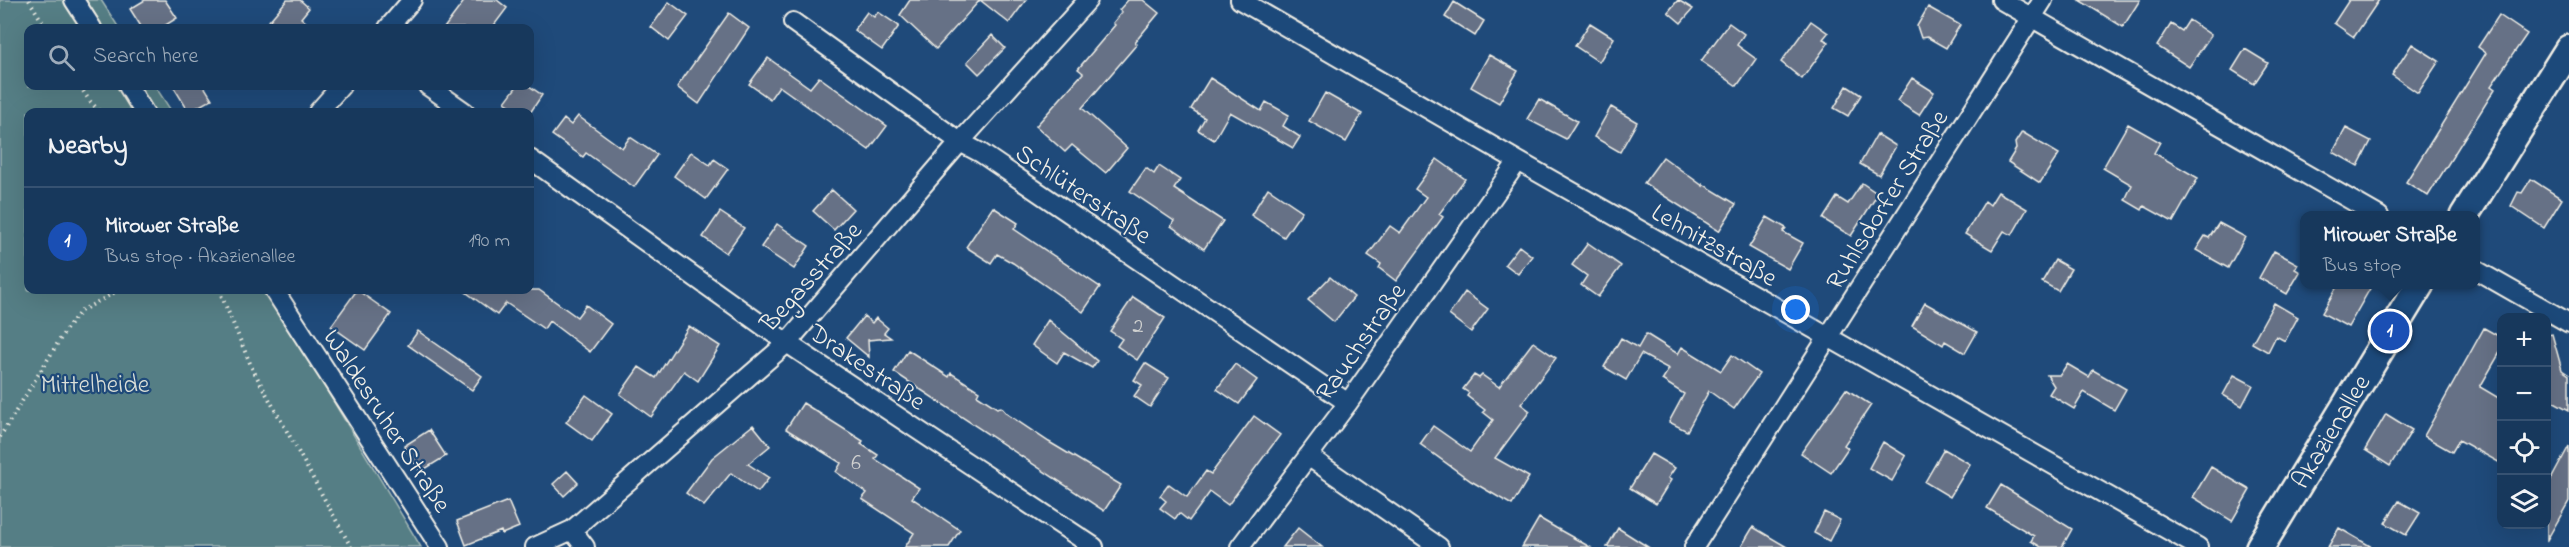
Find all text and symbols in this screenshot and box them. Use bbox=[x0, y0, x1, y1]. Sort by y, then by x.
search box bbox=[24, 24, 534, 90]
icon: search bbox=[45, 41, 78, 74]
text: Search here bbox=[93, 41, 198, 73]
street label: Ruhlsdorfer Straße bbox=[1818, 103, 1960, 298]
text: Nearby bbox=[48, 128, 127, 166]
street label: Schlüterstraße bbox=[1006, 136, 1159, 255]
street label: Lehnitzstraße bbox=[1643, 195, 1784, 298]
text: Mirower Straße bbox=[105, 211, 239, 243]
popup bbox=[2300, 211, 2480, 289]
street label: Begasstraße bbox=[751, 214, 873, 343]
text: Mirower Straße bbox=[2323, 220, 2457, 252]
text: 1 bbox=[64, 227, 71, 256]
text: 190 m bbox=[468, 227, 510, 256]
text: Bus stop · Akazienallee bbox=[105, 243, 296, 272]
text: Bus stop bbox=[2323, 252, 2401, 281]
street label: Rauchstraße bbox=[1308, 276, 1417, 410]
your location bbox=[1781, 295, 1810, 324]
pin: 1 bbox=[2370, 308, 2410, 354]
house number: 2 bbox=[1133, 311, 1144, 343]
map controls bbox=[2497, 313, 2551, 529]
button: + bbox=[2497, 313, 2551, 367]
street label: Drakestraße bbox=[800, 315, 933, 422]
street label: Waldesruher Straße bbox=[312, 322, 459, 521]
park label: Mittelheide bbox=[41, 367, 150, 405]
button: − bbox=[2497, 367, 2551, 421]
street label: Akazienallee bbox=[2283, 368, 2382, 497]
button: locate bbox=[2497, 421, 2551, 475]
house number: 6 bbox=[851, 448, 861, 480]
button: layers bbox=[2497, 475, 2551, 529]

